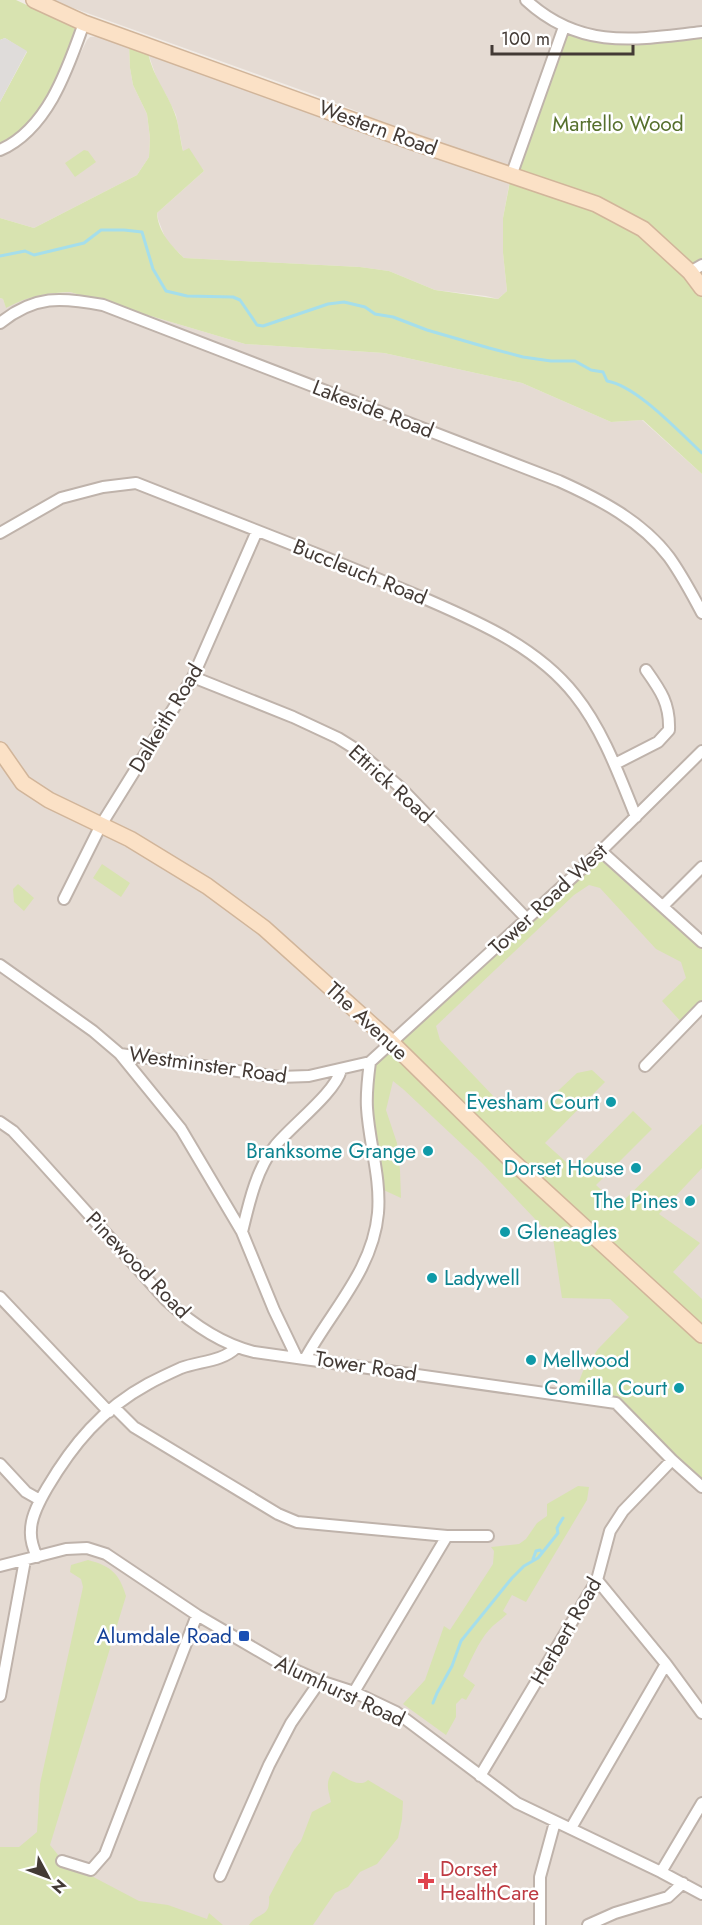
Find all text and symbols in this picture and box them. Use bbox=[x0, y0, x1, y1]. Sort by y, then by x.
scale bar bbox=[492, 18, 633, 56]
text: 100 m bbox=[501, 26, 550, 52]
street label: Western Road bbox=[315, 93, 441, 163]
park label: Martello Wood bbox=[552, 109, 684, 139]
street label: Lakeside Road bbox=[308, 372, 438, 446]
street label: Buccleuch Road bbox=[288, 531, 432, 613]
street label: Dalkeith Road bbox=[122, 658, 210, 778]
street label: Ettrick Road bbox=[342, 738, 440, 830]
street label: Tower Road West bbox=[482, 836, 614, 962]
street label: The Avenue bbox=[319, 975, 415, 1067]
street label: Westminster Road bbox=[127, 1039, 289, 1091]
place label: Evesham Court bbox=[466, 1087, 599, 1117]
marker: Evesham Court bbox=[604, 1095, 618, 1109]
place label: Branksome Grange bbox=[246, 1136, 416, 1166]
marker: Branksome Grange bbox=[421, 1144, 435, 1158]
place label: Dorset House bbox=[504, 1153, 624, 1183]
marker: Dorset House bbox=[629, 1161, 643, 1175]
place label: The Pines bbox=[593, 1186, 678, 1216]
marker: The Pines bbox=[683, 1194, 697, 1208]
street label: Pinewood Road bbox=[79, 1205, 197, 1325]
place label: Gleneagles bbox=[517, 1217, 617, 1247]
marker: Gleneagles bbox=[498, 1225, 512, 1239]
place label: Ladywell bbox=[444, 1263, 520, 1293]
marker: Ladywell bbox=[425, 1271, 439, 1285]
street label: Tower Road bbox=[313, 1343, 419, 1389]
place label: Mellwood bbox=[543, 1345, 629, 1375]
marker: Mellwood bbox=[524, 1353, 538, 1367]
place label: Comilla Court bbox=[544, 1373, 667, 1403]
marker: Comilla Court bbox=[672, 1381, 686, 1395]
street label: Herbert Road bbox=[523, 1572, 609, 1690]
place label: Alumdale Road bbox=[97, 1621, 232, 1651]
marker: Alumdale Road bbox=[237, 1629, 251, 1643]
street label: Alumhurst Road bbox=[270, 1648, 410, 1734]
north arrow bbox=[18, 1847, 78, 1907]
place label: Dorset HealthCare bbox=[440, 1854, 539, 1908]
marker: Dorset HealthCare bbox=[417, 1872, 435, 1890]
text: N bbox=[46, 1874, 72, 1899]

